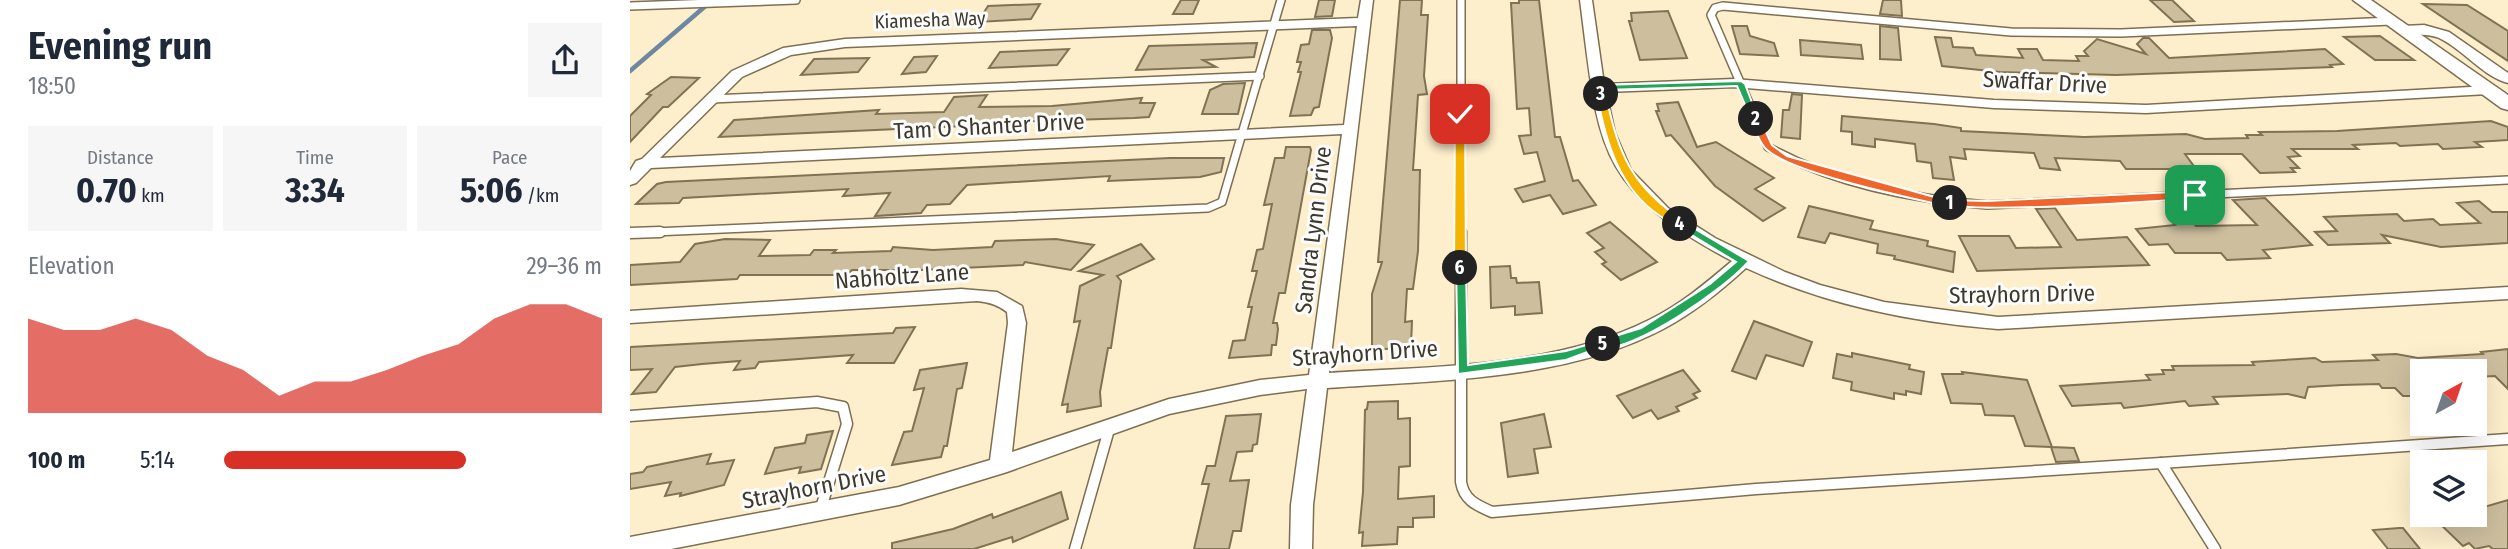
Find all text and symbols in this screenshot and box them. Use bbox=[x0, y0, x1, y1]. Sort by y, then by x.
street label: Kiamesha Way bbox=[874, 7, 986, 33]
text: Evening run bbox=[28, 23, 212, 69]
button: share bbox=[528, 23, 602, 97]
street label: Swaffar Drive bbox=[1982, 65, 2108, 99]
text: 18:50 bbox=[28, 72, 76, 100]
pin: 3 bbox=[1584, 76, 1618, 112]
text: 3 bbox=[1596, 82, 1605, 105]
pin bbox=[1430, 84, 1490, 144]
icon: check bbox=[1441, 95, 1479, 133]
pin: 2 bbox=[1738, 102, 1774, 136]
street label: Tam O Shanter Drive bbox=[893, 107, 1085, 145]
text: 2 bbox=[1751, 107, 1760, 130]
street label: Sandra Lynn Drive bbox=[1289, 145, 1337, 315]
text: Distance bbox=[87, 146, 154, 169]
text: Time bbox=[296, 146, 334, 169]
text: Pace bbox=[492, 146, 527, 169]
pin bbox=[2165, 165, 2225, 225]
text: 0.70 bbox=[76, 169, 137, 211]
text: 3:34 bbox=[285, 169, 345, 211]
text: 5:06 bbox=[460, 169, 523, 211]
icon: arrive bbox=[2176, 176, 2214, 214]
text: km bbox=[137, 184, 165, 207]
text: /km bbox=[523, 184, 559, 207]
pin: 1 bbox=[1932, 186, 1968, 220]
text: 1 bbox=[1945, 191, 1954, 214]
pin: 4 bbox=[1662, 206, 1698, 242]
text: 4 bbox=[1675, 212, 1684, 235]
pin: 6 bbox=[1442, 250, 1478, 286]
text: Elevation bbox=[28, 252, 115, 280]
text: 29–36 m bbox=[526, 252, 602, 280]
text: 6 bbox=[1455, 256, 1464, 279]
street label: Nabholtz Lane bbox=[834, 257, 970, 295]
street label: Strayhorn Drive bbox=[1949, 279, 2095, 309]
pin: 5 bbox=[1586, 326, 1620, 362]
text: 5 bbox=[1598, 332, 1607, 355]
street label: Strayhorn Drive bbox=[1291, 334, 1439, 372]
north arrow bbox=[2410, 359, 2487, 436]
map controls bbox=[2410, 359, 2487, 527]
text: 100 m bbox=[28, 446, 85, 474]
text: 5:14 bbox=[140, 446, 175, 474]
button: layers bbox=[2410, 450, 2487, 527]
street label: Strayhorn Drive bbox=[740, 459, 888, 515]

